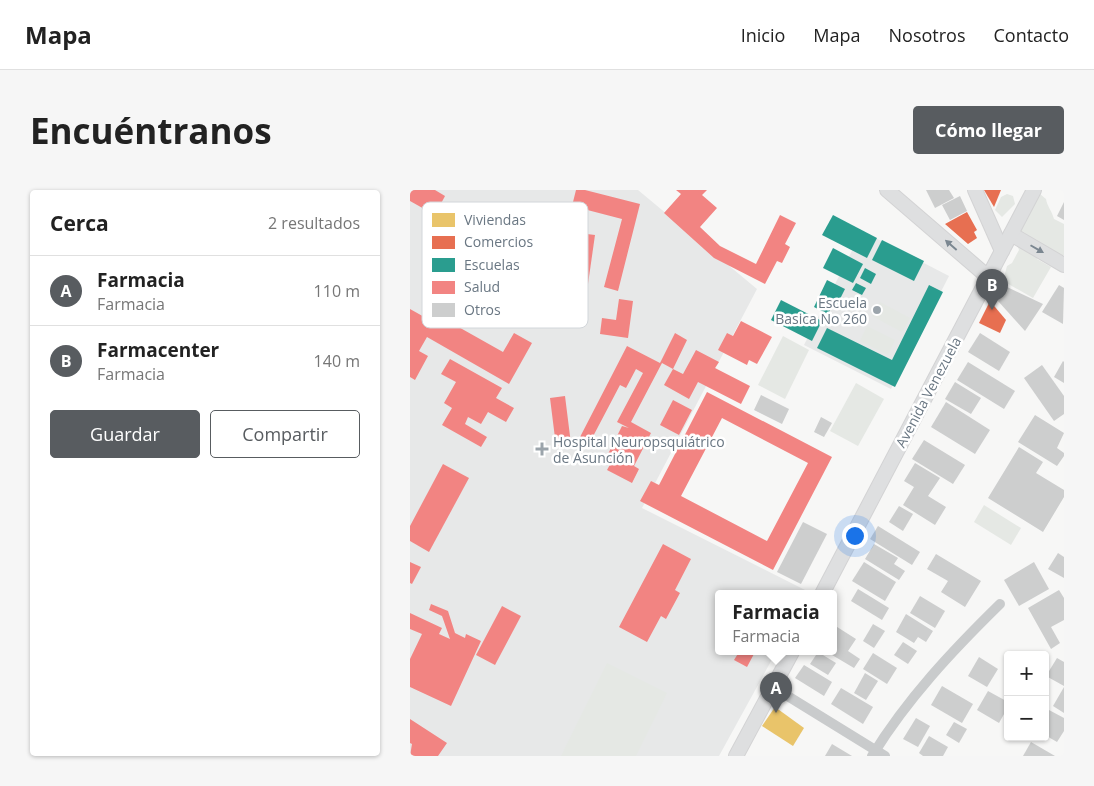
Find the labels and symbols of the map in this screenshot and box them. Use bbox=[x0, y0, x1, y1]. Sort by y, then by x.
legend bbox=[422, 202, 588, 328]
text: Viviendas bbox=[464, 210, 526, 229]
text: Comercios bbox=[464, 232, 533, 251]
one-way arrow bbox=[945, 240, 957, 251]
one-way arrow bbox=[1031, 245, 1044, 254]
text: Escuelas bbox=[464, 255, 520, 274]
pin: B bbox=[976, 269, 1008, 310]
text: Salud bbox=[464, 277, 500, 296]
place label: Escuela Basica No 260 bbox=[775, 293, 867, 328]
text: Otros bbox=[464, 300, 501, 319]
marker: Escuela Basica No 260 bbox=[871, 304, 883, 316]
street label: Avenida Venezuela bbox=[891, 333, 965, 451]
place label: Hospital Neuropsquiátrico de Asunción bbox=[553, 432, 725, 467]
marker: Hospital Neuropsquiátrico de Asunción bbox=[535, 442, 549, 456]
your location bbox=[842, 523, 868, 549]
pin: A bbox=[760, 672, 792, 713]

